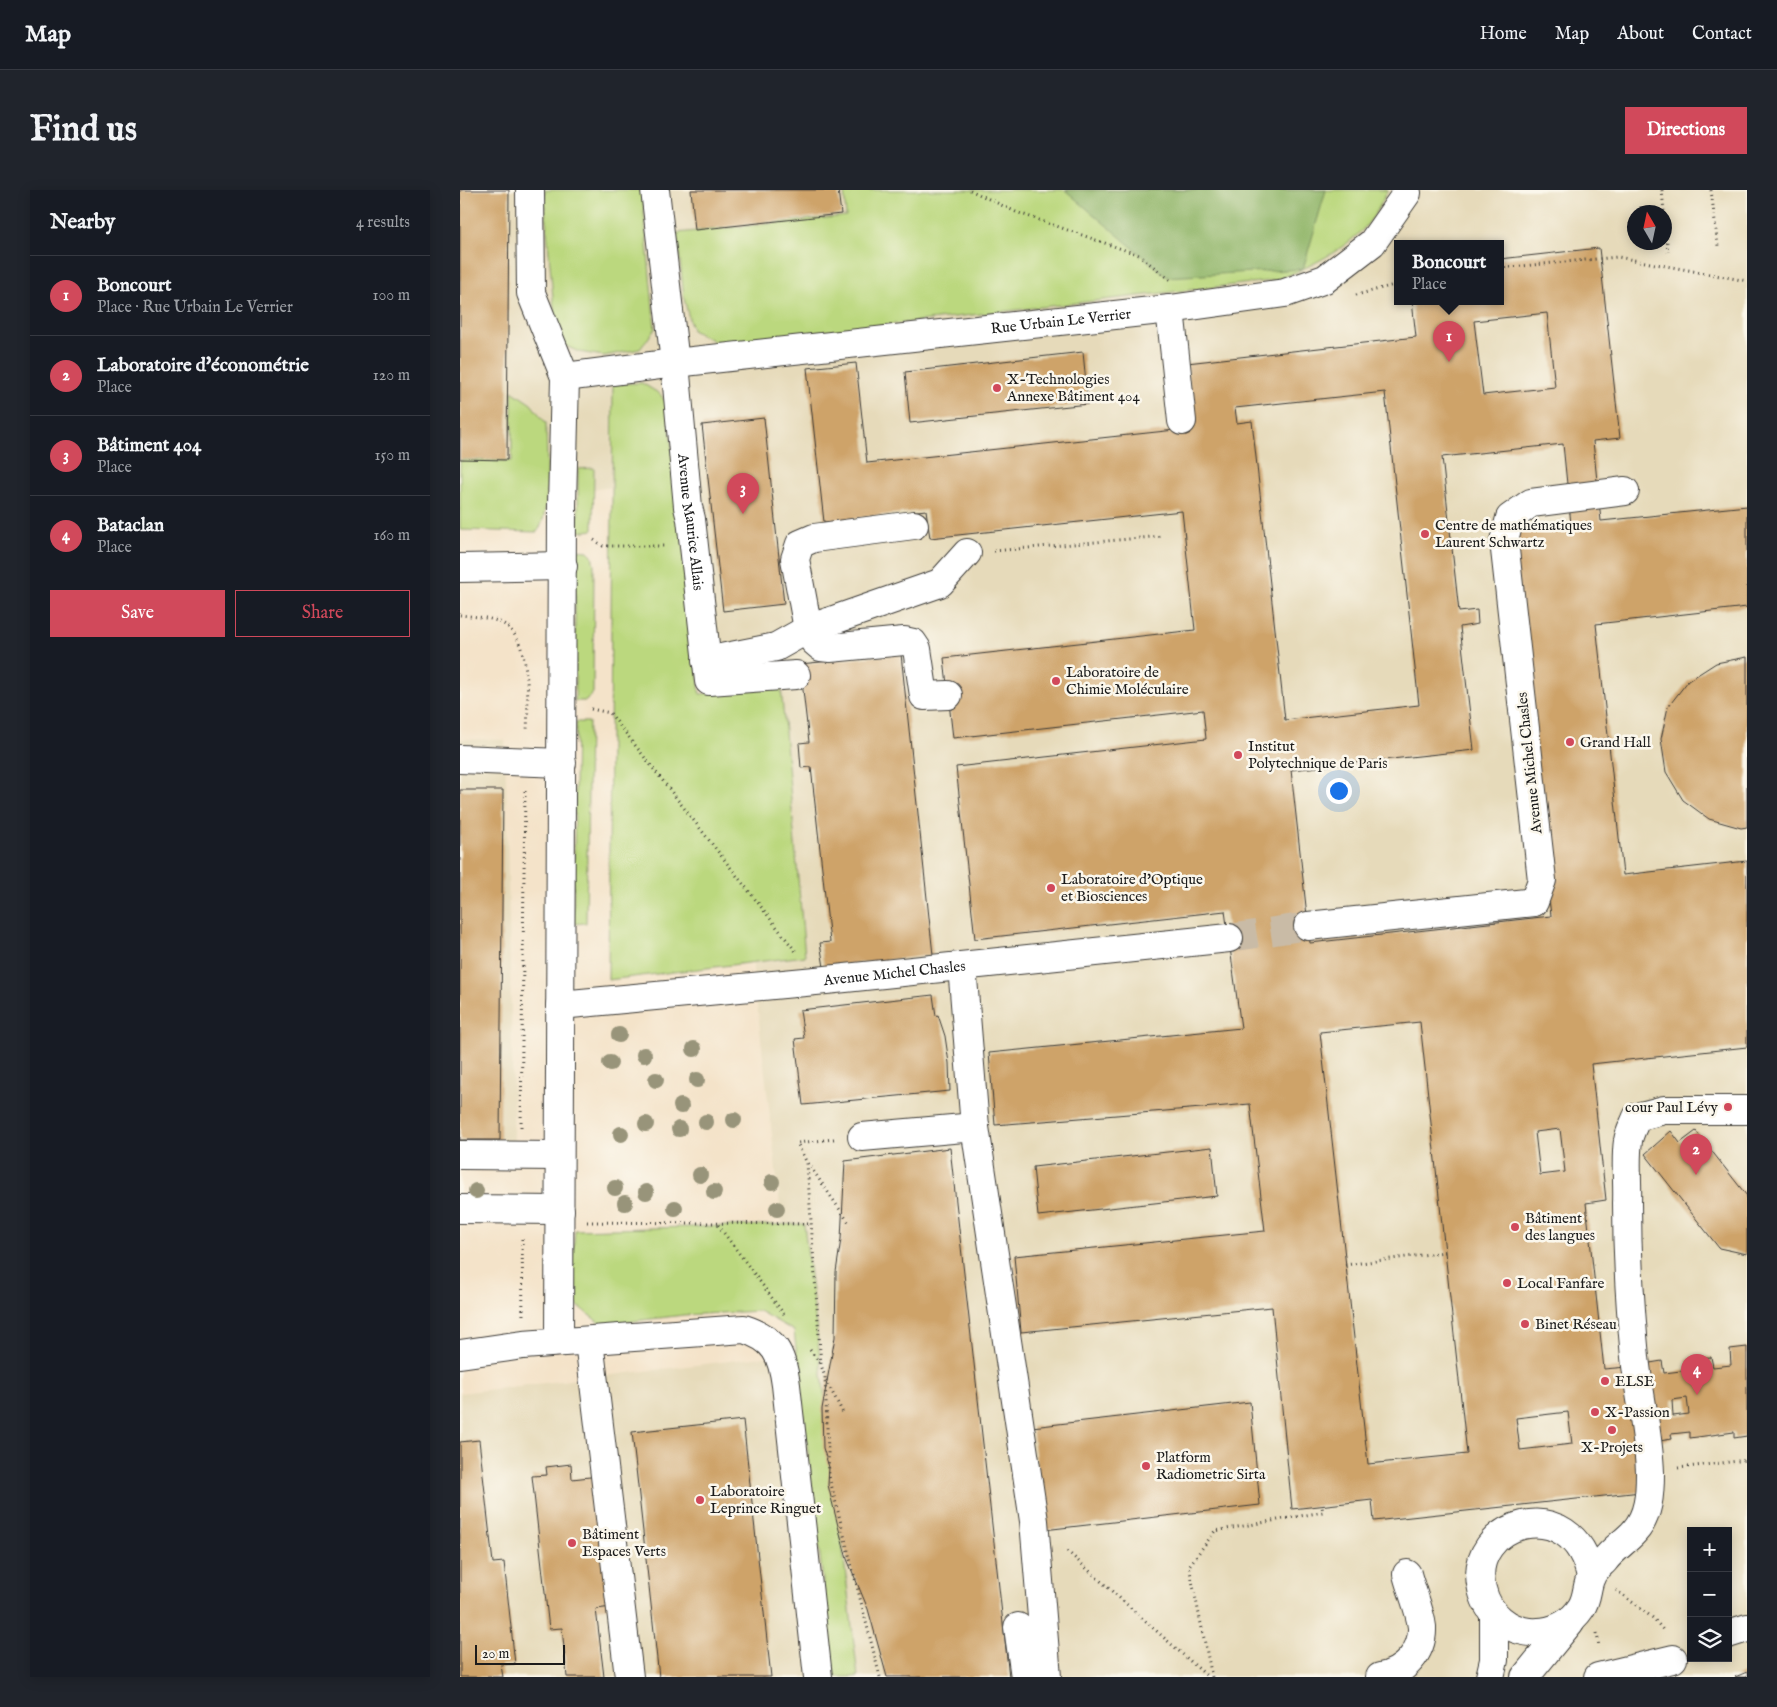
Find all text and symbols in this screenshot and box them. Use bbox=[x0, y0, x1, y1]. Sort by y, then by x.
text: Map bbox=[25, 19, 71, 50]
text: Home bbox=[1480, 23, 1527, 46]
text: Map bbox=[1555, 23, 1589, 46]
text: About bbox=[1617, 23, 1664, 46]
text: Contact bbox=[1692, 23, 1752, 46]
button: Directions bbox=[1625, 107, 1747, 154]
text: Find us bbox=[30, 108, 137, 153]
north arrow bbox=[1627, 205, 1672, 250]
text: Nearby bbox=[50, 209, 115, 236]
text: 4 results bbox=[356, 213, 410, 233]
popup bbox=[1394, 240, 1504, 305]
text: Boncourt bbox=[1412, 251, 1486, 275]
text: Boncourt bbox=[97, 274, 172, 298]
text: Place bbox=[1412, 275, 1446, 295]
text: 1 bbox=[63, 286, 69, 306]
text: 100 m bbox=[373, 286, 410, 306]
text: Place · Rue Urbain Le Verrier bbox=[97, 298, 293, 318]
street label: Rue Urbain Le Verrier bbox=[990, 304, 1133, 339]
pin: 1 bbox=[1433, 321, 1465, 362]
text: Laboratoire d'économétrie bbox=[97, 354, 309, 378]
text: 2 bbox=[62, 366, 70, 386]
text: 120 m bbox=[373, 366, 410, 386]
place label: X-Technologies Annexe Bâtiment 404 bbox=[1006, 370, 1140, 406]
text: Place bbox=[97, 378, 132, 398]
marker: X-Technologies Annexe Bâtiment 404 bbox=[991, 382, 1003, 394]
text: Bâtiment 404 bbox=[97, 434, 201, 458]
text: 3 bbox=[63, 446, 69, 466]
text: 150 m bbox=[375, 446, 410, 466]
street label: Avenue Maurice Allais bbox=[673, 452, 708, 591]
text: Place bbox=[97, 458, 132, 478]
pin: 3 bbox=[727, 473, 759, 514]
text: Bataclan bbox=[97, 514, 164, 538]
place label: Centre de mathématiques Laurent Schwartz bbox=[1435, 516, 1592, 552]
text: 4 bbox=[62, 526, 70, 546]
text: 160 m bbox=[374, 526, 410, 546]
marker: Centre de mathématiques Laurent Schwartz bbox=[1419, 528, 1431, 540]
text: Place bbox=[97, 538, 132, 558]
button: Save bbox=[50, 590, 225, 637]
button: Share bbox=[235, 590, 410, 637]
place label: Laboratoire de Chimie Moléculaire bbox=[1066, 663, 1189, 699]
marker: Laboratoire de Chimie Moléculaire bbox=[1050, 675, 1062, 687]
street label: Avenue Michel Chasles bbox=[1513, 691, 1546, 836]
place label: Grand Hall bbox=[1580, 733, 1652, 752]
marker: Grand Hall bbox=[1564, 736, 1576, 748]
place label: Institut Polytechnique de Paris bbox=[1248, 737, 1387, 773]
marker: Institut Polytechnique de Paris bbox=[1232, 749, 1244, 761]
your location bbox=[1326, 778, 1352, 804]
place label: Laboratoire d'Optique et Biosciences bbox=[1061, 870, 1203, 906]
marker: Laboratoire d'Optique et Biosciences bbox=[1045, 882, 1057, 894]
street label: Avenue Michel Chasles bbox=[822, 957, 966, 990]
place label: cour Paul Lévy bbox=[1625, 1098, 1719, 1117]
marker: cour Paul Lévy bbox=[1722, 1101, 1734, 1113]
pin: 2 bbox=[1680, 1134, 1712, 1175]
place label: Bâtiment des langues bbox=[1525, 1209, 1595, 1245]
marker: Bâtiment des langues bbox=[1509, 1221, 1521, 1233]
place label: Local Fanfare bbox=[1517, 1274, 1604, 1293]
marker: Local Fanfare bbox=[1501, 1277, 1513, 1289]
place label: Binet Réseau bbox=[1535, 1315, 1617, 1334]
marker: Binet Réseau bbox=[1519, 1318, 1531, 1330]
pin: 4 bbox=[1681, 1354, 1713, 1395]
place label: ELSE bbox=[1615, 1372, 1654, 1391]
marker: ELSE bbox=[1599, 1375, 1611, 1387]
place label: X-Passion bbox=[1605, 1403, 1670, 1422]
marker: X-Passion bbox=[1589, 1406, 1601, 1418]
marker: X-Projets bbox=[1606, 1424, 1618, 1436]
place label: X-Projets bbox=[1581, 1438, 1643, 1457]
place label: Platform Radiometric Sirta bbox=[1156, 1448, 1266, 1484]
marker: Platform Radiometric Sirta bbox=[1140, 1460, 1152, 1472]
place label: Laboratoire Leprince Ringuet bbox=[710, 1482, 821, 1518]
marker: Laboratoire Leprince Ringuet bbox=[694, 1494, 706, 1506]
place label: Bâtiment Espaces Verts bbox=[582, 1525, 666, 1561]
map controls bbox=[1687, 1527, 1732, 1662]
button: + bbox=[1687, 1527, 1732, 1572]
marker: Bâtiment Espaces Verts bbox=[566, 1537, 578, 1549]
button: − bbox=[1687, 1572, 1732, 1617]
button: layers bbox=[1687, 1617, 1732, 1662]
scale bar bbox=[475, 1642, 565, 1665]
text: 20 m bbox=[482, 1645, 509, 1663]

